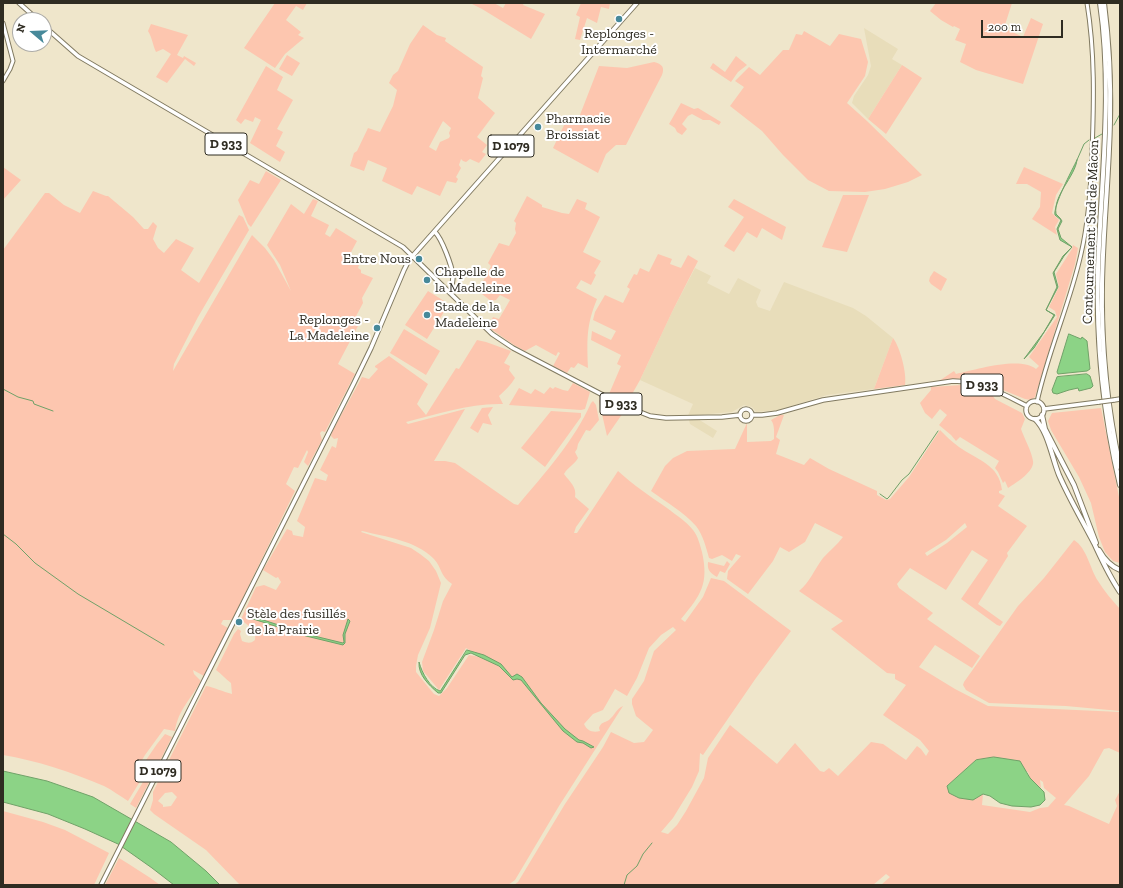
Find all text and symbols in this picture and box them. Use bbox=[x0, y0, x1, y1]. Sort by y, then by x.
north arrow bbox=[12, 12, 52, 52]
scale bar bbox=[983, 12, 1065, 38]
marker: Replonges - Intermarché bbox=[614, 14, 624, 24]
text: 200 m bbox=[988, 20, 1021, 34]
text: N bbox=[14, 22, 29, 34]
place label: Replonges - Intermarché bbox=[581, 26, 657, 58]
place label: Pharmacie Broissiat bbox=[546, 111, 610, 144]
marker: Pharmacie Broissiat bbox=[533, 122, 543, 132]
road number: D 933 bbox=[205, 133, 247, 155]
road number: D 1079 bbox=[488, 135, 534, 157]
street label: Contournement Sud de Mâcon bbox=[1079, 140, 1103, 324]
place label: Entre Nous bbox=[343, 251, 411, 267]
marker: Entre Nous bbox=[414, 254, 424, 264]
place label: Chapelle de la Madeleine bbox=[435, 264, 511, 296]
marker: Chapelle de la Madeleine bbox=[422, 275, 432, 285]
place label: Stade de la Madeleine bbox=[435, 299, 500, 332]
marker: Stade de la Madeleine bbox=[422, 310, 432, 320]
place label: Replonges - La Madeleine bbox=[289, 312, 369, 344]
marker: Replonges - La Madeleine bbox=[372, 323, 382, 333]
road number: D 933 bbox=[961, 374, 1003, 396]
road number: D 933 bbox=[600, 393, 642, 415]
place label: Stèle des fusillés de la Prairie bbox=[247, 606, 346, 638]
marker: Stèle des fusillés de la Prairie bbox=[234, 617, 244, 627]
road number: D 1079 bbox=[135, 760, 181, 782]

